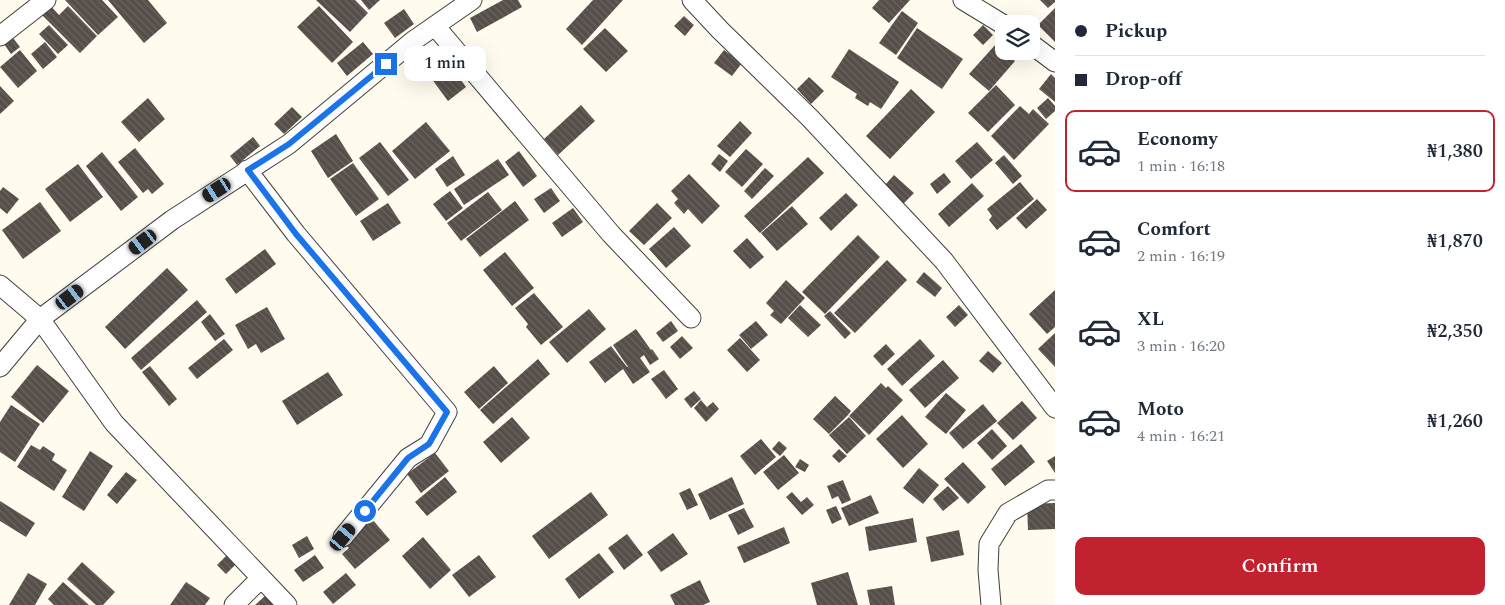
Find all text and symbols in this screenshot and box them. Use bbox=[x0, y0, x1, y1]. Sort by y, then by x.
map controls bbox=[995, 15, 1040, 60]
button: layers bbox=[995, 15, 1040, 60]
text: Pickup bbox=[1105, 17, 1167, 46]
callout: 1 min bbox=[404, 46, 486, 82]
text: 1 min bbox=[424, 51, 466, 75]
route end bbox=[375, 53, 397, 75]
text: Drop-off bbox=[1105, 65, 1182, 94]
text: Economy bbox=[1137, 125, 1218, 154]
icon: car bbox=[1077, 129, 1122, 174]
text: ₦1,380 bbox=[1427, 137, 1483, 166]
text: 1 min · 16:18 bbox=[1137, 154, 1225, 178]
car bbox=[200, 176, 233, 204]
text: Comfort bbox=[1137, 215, 1211, 244]
icon: car bbox=[1077, 219, 1122, 264]
car bbox=[126, 227, 159, 257]
text: ₦1,870 bbox=[1427, 227, 1483, 256]
text: 2 min · 16:19 bbox=[1137, 244, 1225, 268]
car bbox=[53, 282, 86, 312]
text: XL bbox=[1137, 305, 1164, 334]
icon: car bbox=[1077, 309, 1122, 354]
text: ₦2,350 bbox=[1427, 317, 1483, 346]
text: 3 min · 16:20 bbox=[1137, 334, 1225, 358]
text: Moto bbox=[1137, 395, 1184, 424]
icon: car bbox=[1077, 399, 1122, 444]
text: ₦1,260 bbox=[1427, 407, 1483, 436]
text: 4 min · 16:21 bbox=[1137, 424, 1225, 448]
route start bbox=[354, 500, 376, 522]
car bbox=[327, 521, 358, 553]
button: Confirm bbox=[1075, 537, 1485, 595]

